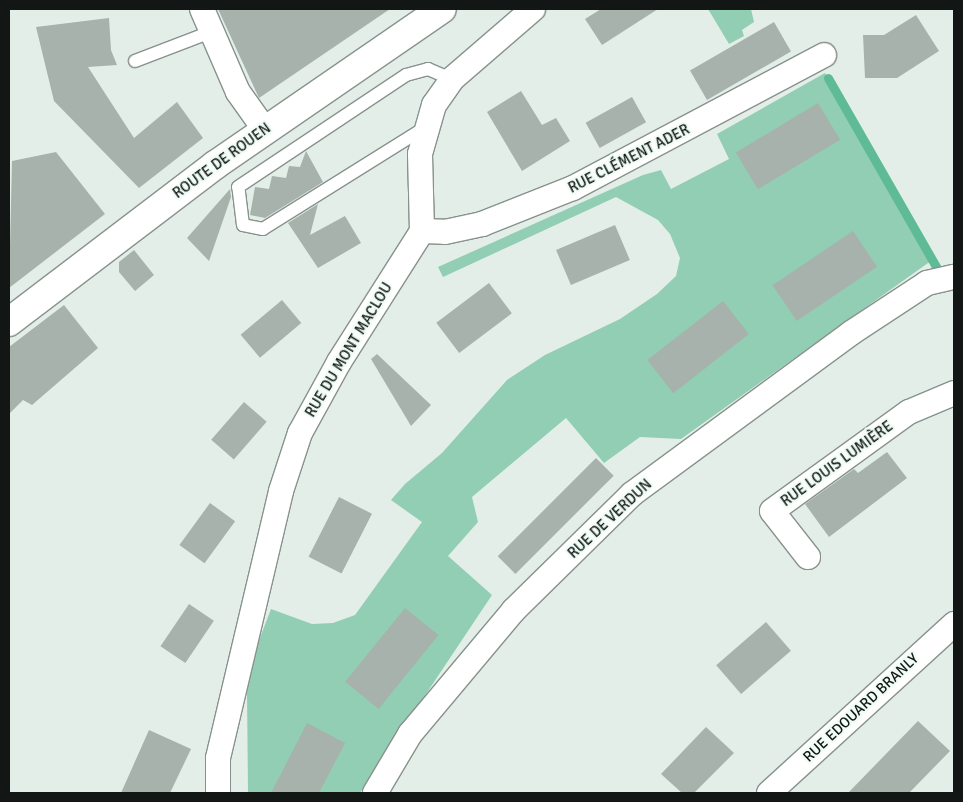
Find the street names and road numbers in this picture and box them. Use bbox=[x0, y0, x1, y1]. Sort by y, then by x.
street label: ROUTE DE ROUEN bbox=[169, 119, 275, 203]
street label: RUE CLÉMENT ADER bbox=[565, 121, 693, 197]
street label: RUE DU MONT MACLOU bbox=[302, 279, 396, 421]
street label: RUE LOUIS LUMIÈRE bbox=[778, 417, 896, 511]
street label: RUE DE VERDUN bbox=[564, 476, 656, 562]
street label: RUE EDOUARD BRANLY bbox=[800, 650, 922, 766]

